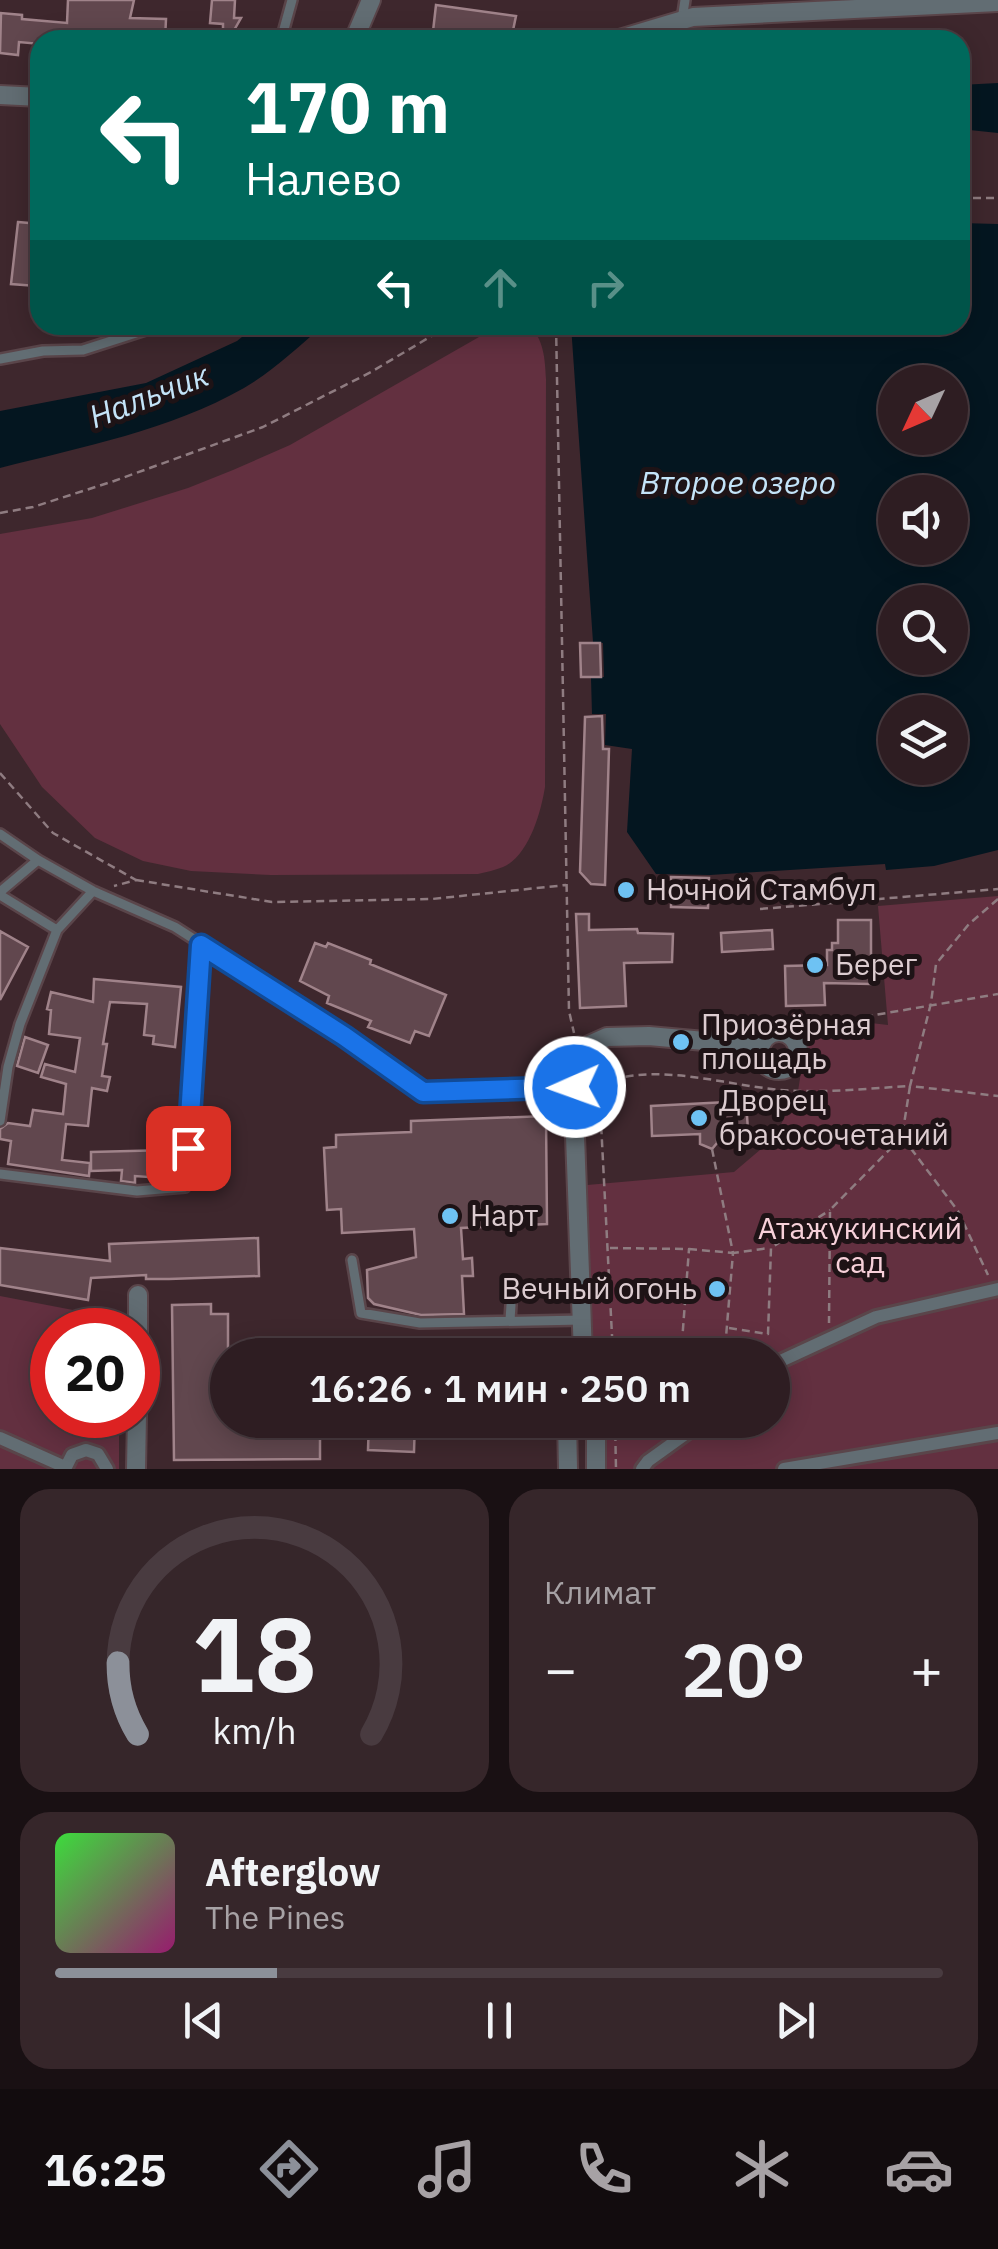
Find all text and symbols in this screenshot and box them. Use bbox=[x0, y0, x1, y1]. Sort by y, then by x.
text: 170 m bbox=[245, 61, 450, 152]
icon: left bbox=[80, 70, 210, 200]
text: Налево bbox=[245, 149, 402, 207]
icon: left bbox=[368, 260, 423, 315]
icon: ahead bbox=[473, 260, 528, 315]
icon: right bbox=[578, 260, 633, 315]
water label: Нальчик bbox=[83, 353, 216, 437]
north arrow bbox=[878, 365, 968, 455]
map controls bbox=[878, 365, 968, 785]
water label: Второе озеро bbox=[640, 461, 836, 503]
button: sound bbox=[878, 475, 968, 565]
button: search bbox=[878, 585, 968, 675]
button: layers bbox=[878, 695, 968, 785]
place label: Ночной Стамбул bbox=[646, 869, 877, 908]
marker: Ночной Стамбул bbox=[615, 879, 637, 901]
place label: Берег bbox=[835, 944, 917, 983]
marker: Берег bbox=[804, 954, 826, 976]
place label: Приозёрная площадь bbox=[701, 1004, 872, 1077]
marker: Приозёрная площадь bbox=[670, 1031, 692, 1053]
position arrow bbox=[523, 1035, 627, 1139]
place label: Дворец бракосочетаний bbox=[719, 1080, 949, 1153]
pin bbox=[146, 1106, 231, 1191]
marker: Дворец бракосочетаний bbox=[688, 1107, 710, 1129]
icon: arrive bbox=[161, 1121, 216, 1176]
place label: Нарт bbox=[470, 1195, 538, 1234]
marker: Нарт bbox=[439, 1205, 461, 1227]
park label: Атажукинский сад bbox=[758, 1208, 962, 1281]
place label: Вечный огонь bbox=[501, 1268, 697, 1307]
marker: Вечный огонь bbox=[706, 1278, 728, 1300]
speed limit sign: 20 bbox=[30, 1308, 160, 1438]
text: 16:26 · 1 мин · 250 m bbox=[309, 1363, 691, 1412]
text: Климат bbox=[544, 1571, 656, 1613]
text: 18 bbox=[192, 1585, 317, 1721]
text: 20° bbox=[681, 1620, 806, 1718]
text: − bbox=[544, 1633, 577, 1704]
text: + bbox=[910, 1633, 943, 1704]
text: km/h bbox=[212, 1707, 297, 1754]
text: Afterglow bbox=[205, 1847, 381, 1896]
text: The Pines bbox=[205, 1896, 345, 1938]
icon: previous bbox=[176, 1993, 231, 2048]
icon: pause bbox=[472, 1993, 527, 2048]
icon: next bbox=[768, 1993, 823, 2048]
icon: directions bbox=[254, 2134, 324, 2204]
icon: music bbox=[412, 2134, 482, 2204]
icon: phone bbox=[569, 2134, 639, 2204]
icon: climate bbox=[727, 2134, 797, 2204]
icon: car bbox=[884, 2134, 954, 2204]
text: 16:25 bbox=[44, 2140, 167, 2198]

